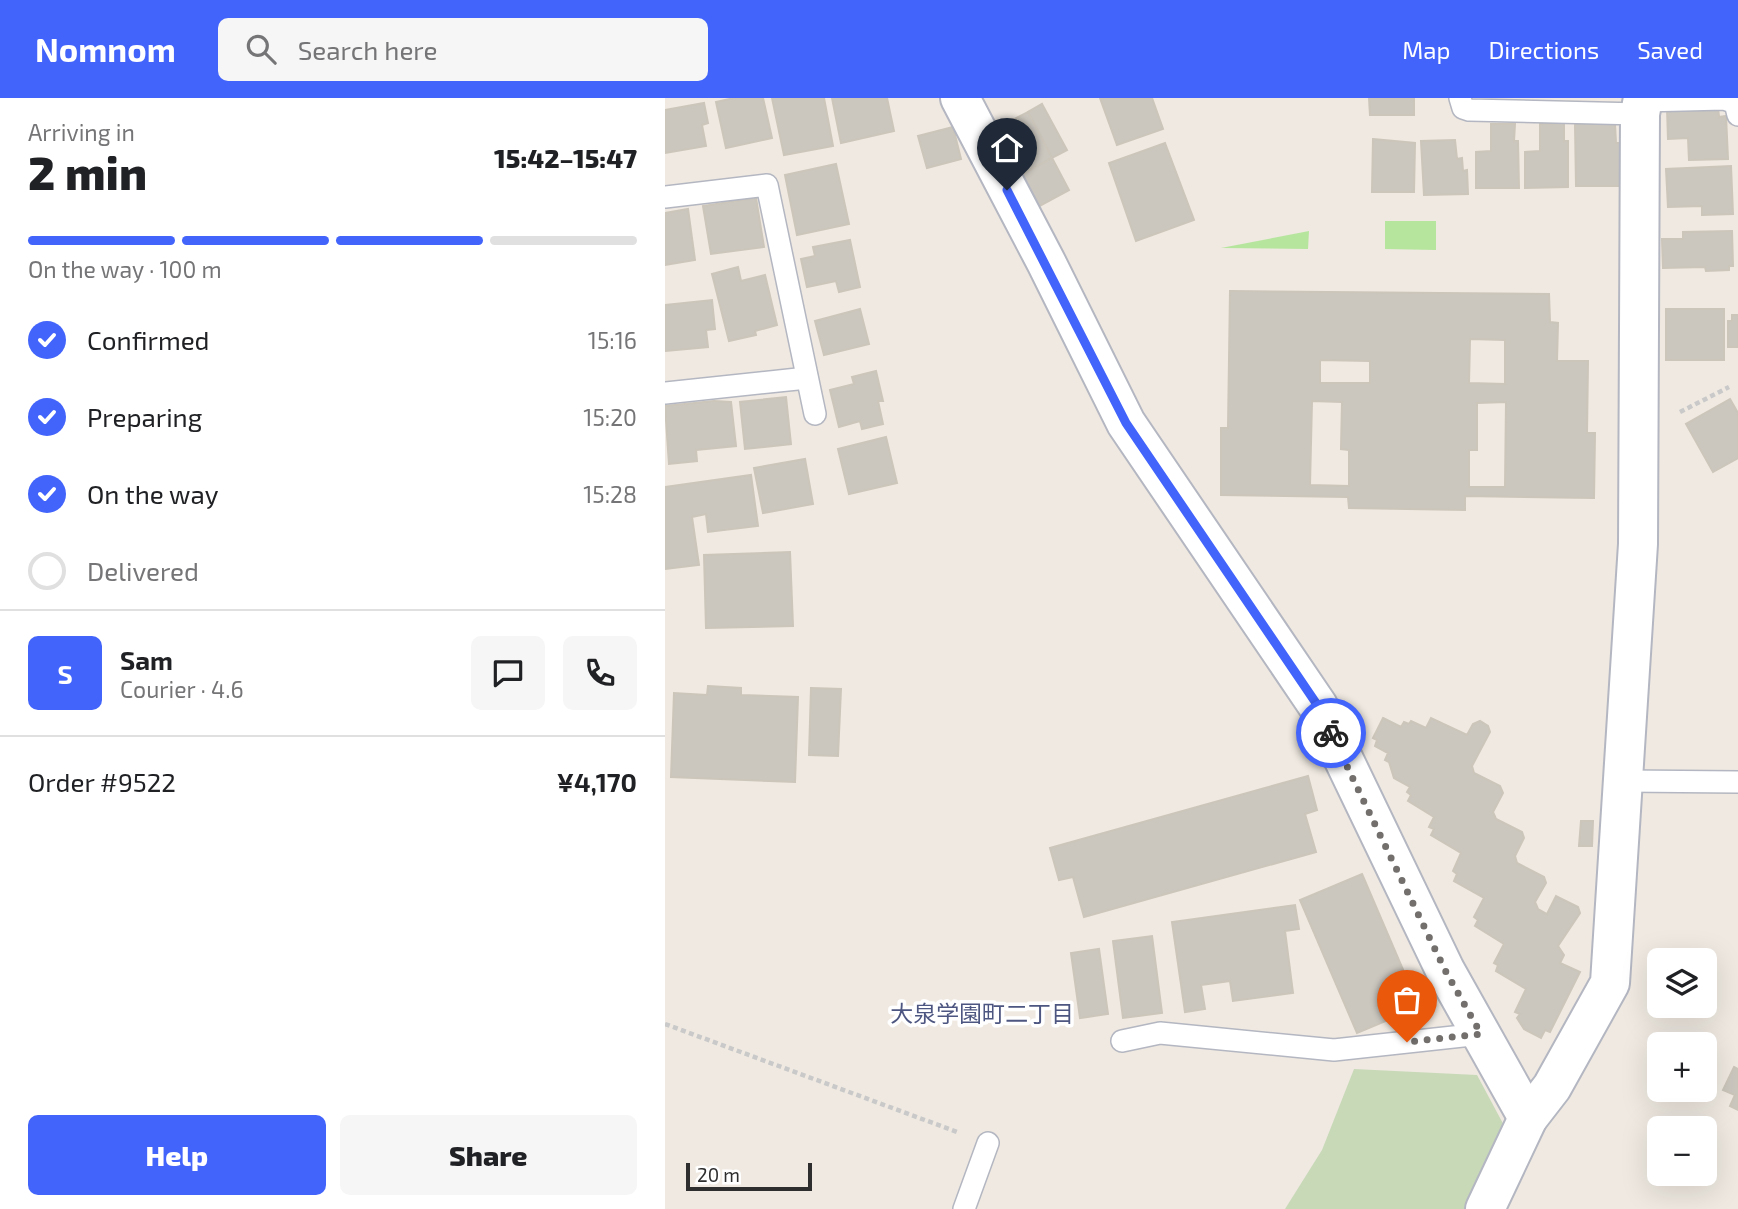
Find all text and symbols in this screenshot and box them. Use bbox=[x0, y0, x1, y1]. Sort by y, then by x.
search box bbox=[218, 18, 708, 81]
text: Nomnom bbox=[35, 29, 176, 69]
icon: search bbox=[242, 30, 280, 68]
text: Search here bbox=[298, 34, 437, 65]
text: Map bbox=[1402, 35, 1450, 64]
text: Directions bbox=[1488, 35, 1599, 64]
text: Saved bbox=[1637, 35, 1703, 64]
text: Arriving in bbox=[28, 118, 135, 146]
pin bbox=[977, 118, 1037, 190]
icon: home bbox=[988, 129, 1026, 167]
text: 15:42–15:47 bbox=[494, 142, 637, 173]
text: 2 min bbox=[28, 144, 147, 199]
text: On the way · 100 m bbox=[28, 255, 222, 283]
icon: check bbox=[28, 321, 66, 359]
text: Confirmed bbox=[87, 324, 210, 355]
text: 15:16 bbox=[588, 326, 637, 354]
icon: check bbox=[28, 398, 66, 436]
text: Preparing bbox=[87, 401, 202, 432]
text: 15:20 bbox=[583, 403, 637, 431]
icon: check bbox=[28, 475, 66, 513]
text: On the way bbox=[87, 478, 218, 509]
text: 15:28 bbox=[583, 480, 637, 508]
text: Delivered bbox=[87, 555, 199, 586]
button: chat bbox=[471, 636, 545, 710]
button: phone bbox=[563, 636, 637, 710]
text: Sam bbox=[120, 644, 173, 675]
text: S bbox=[57, 658, 73, 689]
text: Courier · 4.6 bbox=[120, 675, 244, 703]
courier bbox=[1296, 698, 1366, 768]
icon: bike bbox=[1312, 714, 1350, 752]
text: Order #9522 bbox=[28, 766, 176, 797]
text: ¥4,170 bbox=[557, 766, 637, 797]
map controls bbox=[1647, 948, 1717, 1186]
button: layers bbox=[1647, 948, 1717, 1018]
pin bbox=[1377, 970, 1437, 1042]
icon: bag bbox=[1388, 981, 1426, 1019]
district label: 大泉学園町二丁目 bbox=[890, 999, 1074, 1027]
button: + bbox=[1647, 1032, 1717, 1102]
button: Help bbox=[28, 1115, 326, 1195]
button: Share bbox=[340, 1115, 637, 1195]
button: − bbox=[1647, 1116, 1717, 1186]
scale bar bbox=[686, 1160, 812, 1192]
text: 20 m bbox=[697, 1163, 740, 1186]

